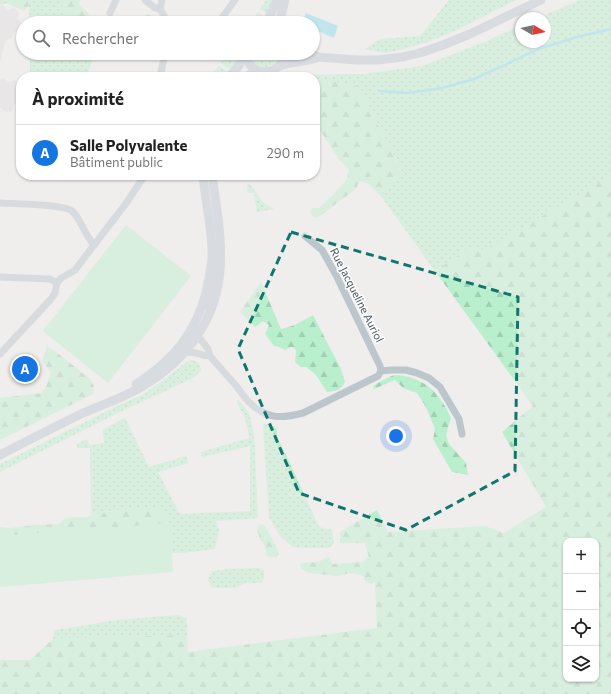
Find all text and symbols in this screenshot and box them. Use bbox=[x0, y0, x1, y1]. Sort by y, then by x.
north arrow bbox=[515, 12, 551, 48]
search box bbox=[16, 16, 320, 60]
icon: search bbox=[30, 27, 52, 49]
text: Rechercher bbox=[62, 29, 139, 47]
text: À proximité bbox=[32, 88, 124, 109]
text: Salle Polyvalente bbox=[70, 136, 187, 154]
text: A bbox=[40, 145, 50, 161]
text: 290 m bbox=[267, 145, 304, 161]
text: Bâtiment public bbox=[70, 154, 163, 170]
street label: Rue Jacqueline Auriol bbox=[327, 245, 387, 345]
pin: A bbox=[12, 354, 38, 384]
your location bbox=[386, 426, 406, 446]
map controls bbox=[563, 538, 599, 682]
button: + bbox=[563, 538, 599, 574]
button: − bbox=[563, 574, 599, 610]
button: locate bbox=[563, 610, 599, 646]
button: layers bbox=[563, 646, 599, 682]

